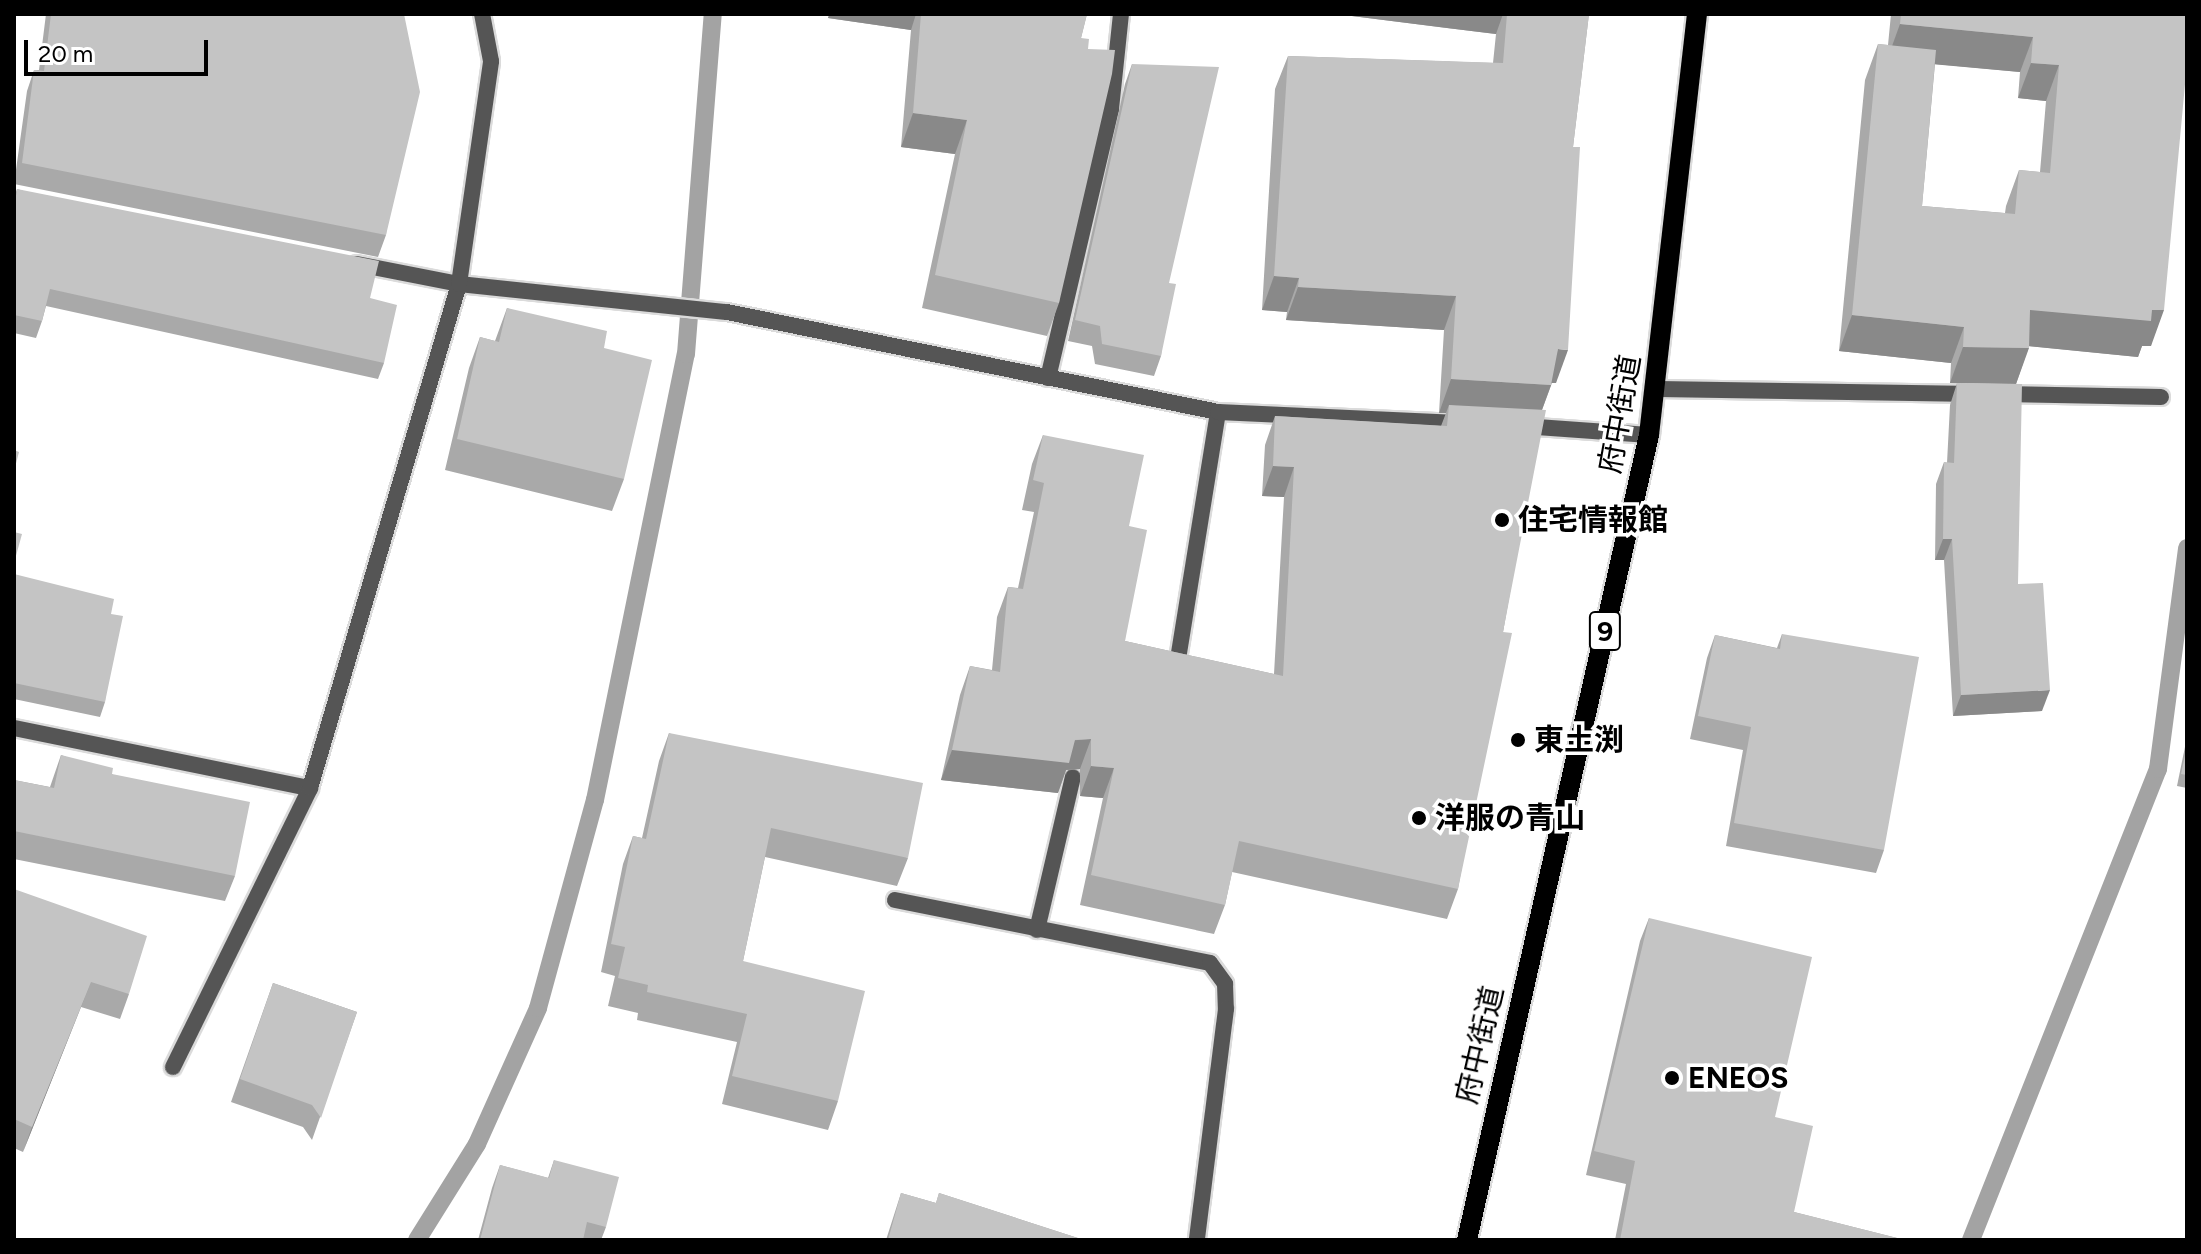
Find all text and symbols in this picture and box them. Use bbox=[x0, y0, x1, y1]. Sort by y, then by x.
scale bar bbox=[28, 24, 212, 74]
text: 20 m bbox=[38, 39, 93, 68]
street label: 府中街道 bbox=[1592, 352, 1648, 476]
place label: 住宅情報館 bbox=[1518, 502, 1668, 538]
marker: 住宅情報館 bbox=[1493, 511, 1511, 529]
road number: 9 bbox=[1587, 607, 1623, 655]
place label: 東土渕 bbox=[1534, 722, 1624, 758]
marker: 東土渕 bbox=[1509, 731, 1527, 749]
place label: 洋服の青山 bbox=[1435, 800, 1585, 836]
marker: 洋服の青山 bbox=[1410, 809, 1428, 827]
street label: 府中街道 bbox=[1449, 982, 1511, 1108]
place label: ENEOS bbox=[1688, 1060, 1788, 1096]
marker: ENEOS bbox=[1663, 1069, 1681, 1087]

